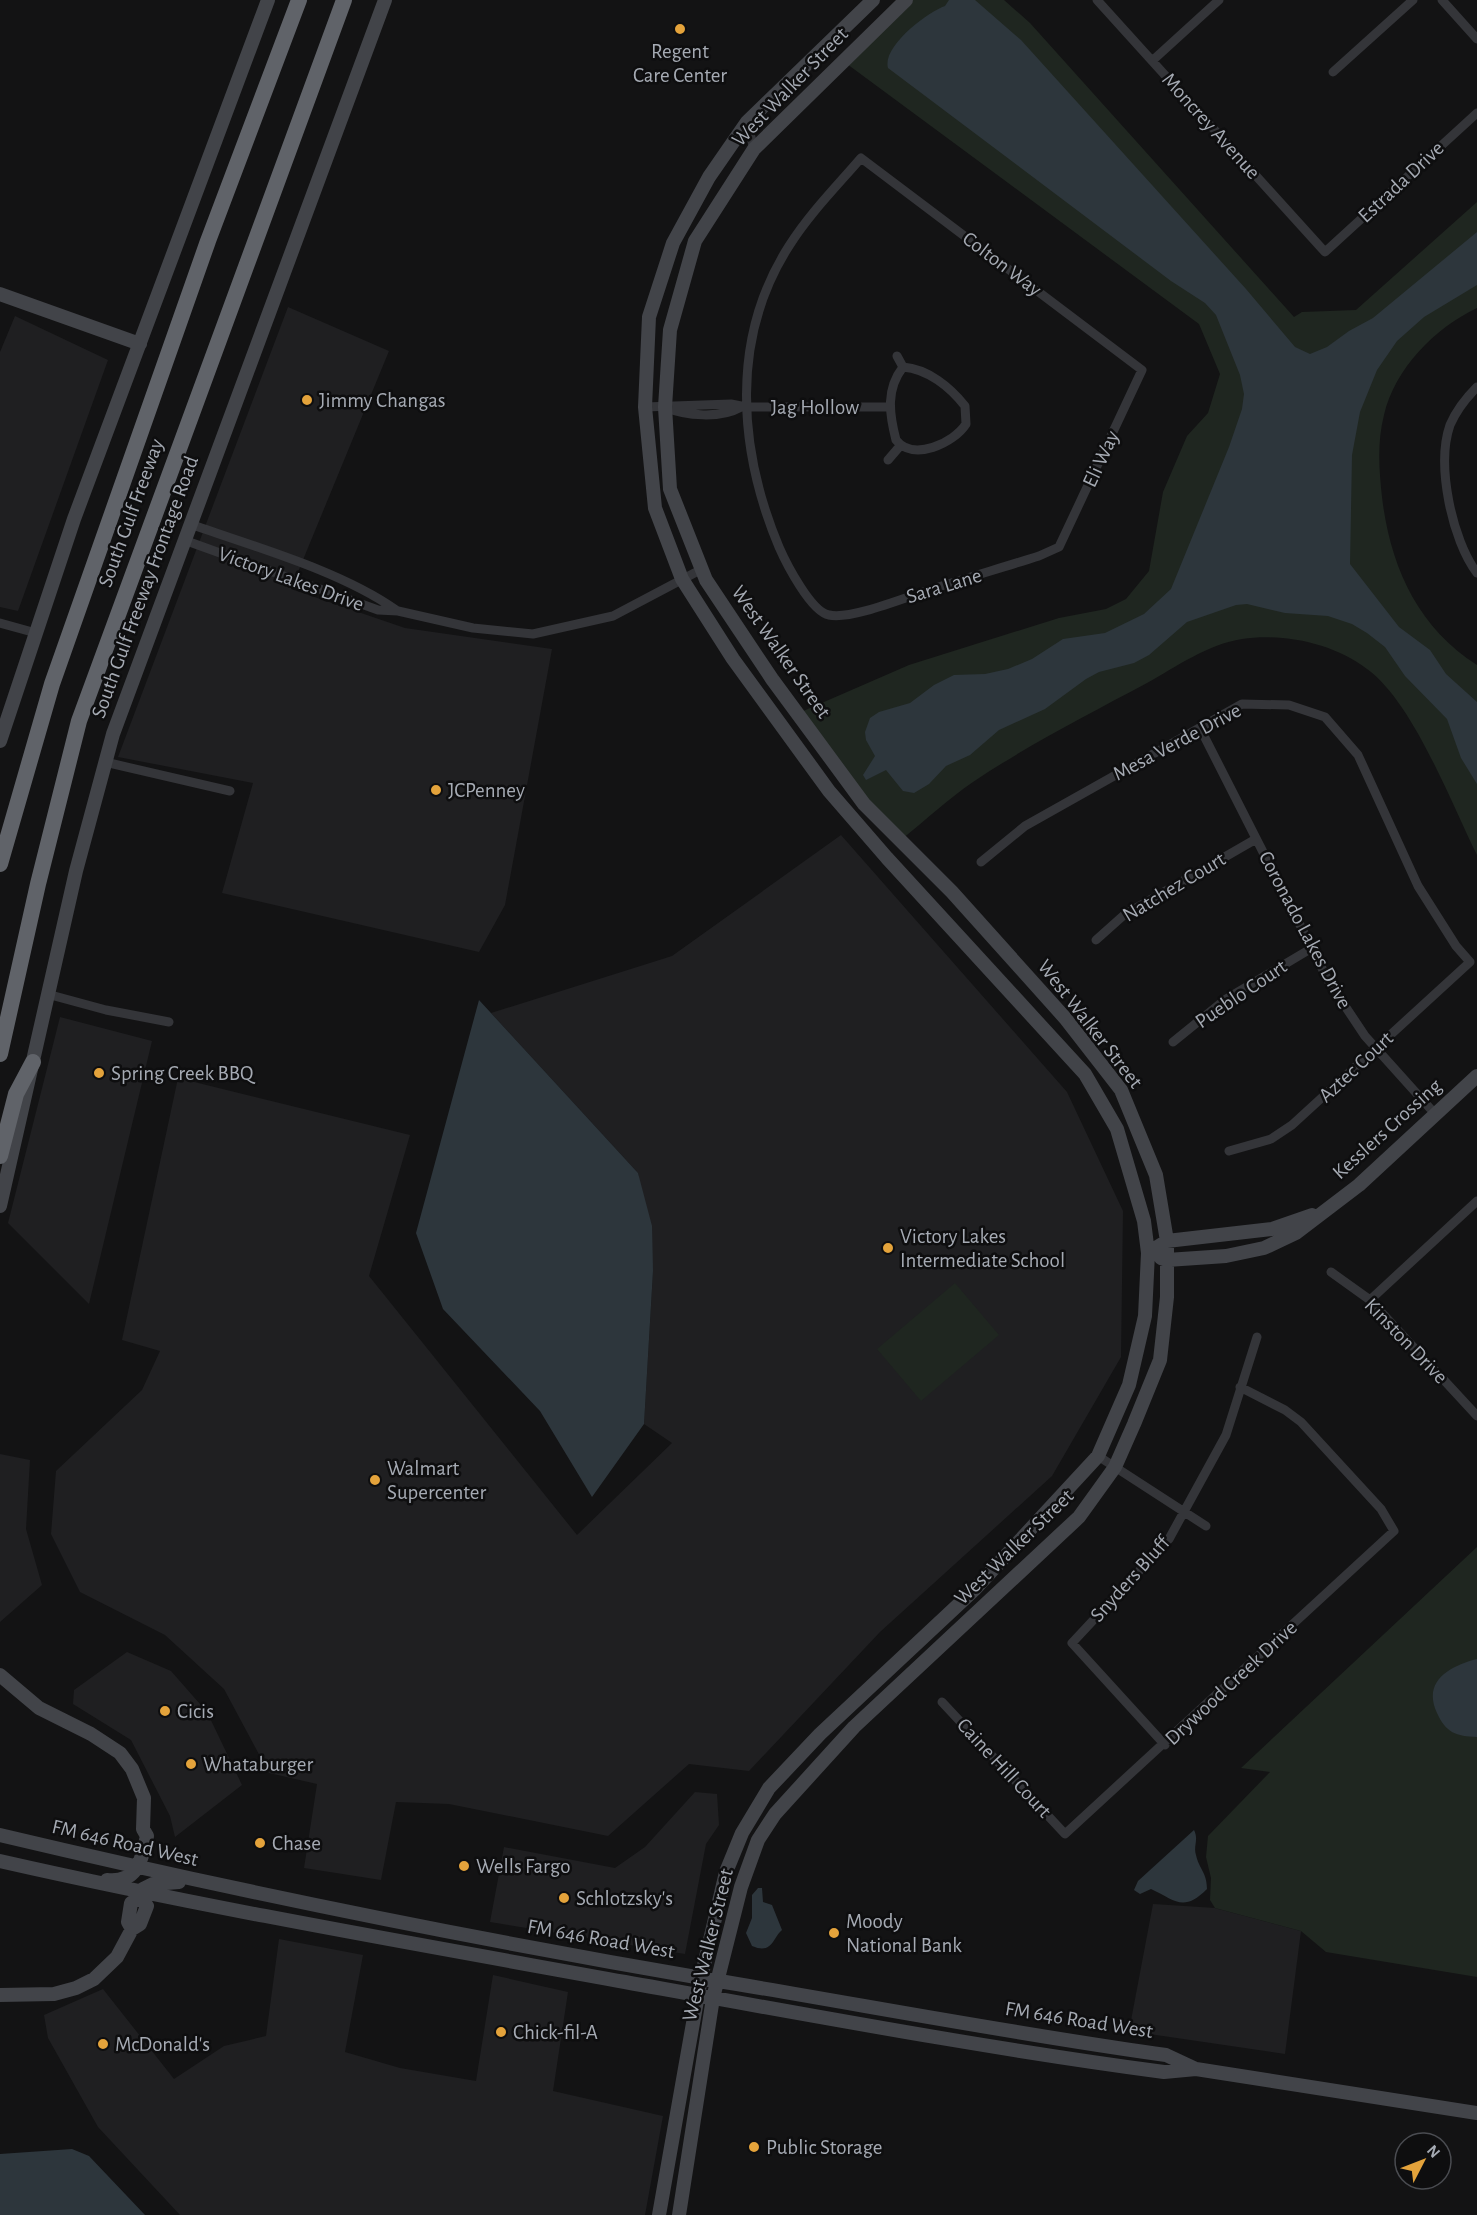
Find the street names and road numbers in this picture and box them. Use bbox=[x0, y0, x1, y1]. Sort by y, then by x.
street label: West Walker Street bbox=[728, 23, 852, 151]
street label: Moncrey Avenue bbox=[1158, 69, 1264, 183]
street label: Estrada Drive bbox=[1354, 137, 1448, 227]
street label: Colton Way bbox=[959, 228, 1045, 300]
street label: Jag Hollow bbox=[771, 397, 859, 418]
street label: Eli Way bbox=[1079, 427, 1123, 491]
street label: South Gulf Freeway bbox=[94, 436, 168, 590]
street label: South Gulf Freeway Frontage Road bbox=[88, 453, 202, 721]
street label: Victory Lakes Drive bbox=[215, 543, 367, 615]
street label: Sara Lane bbox=[904, 565, 984, 607]
street label: West Walker Street bbox=[727, 582, 835, 722]
street label: Mesa Verde Drive bbox=[1109, 699, 1245, 785]
street label: Natchez Court bbox=[1119, 848, 1229, 926]
street label: Coronado Lakes Drive bbox=[1255, 848, 1355, 1012]
street label: West Walker Street bbox=[1034, 956, 1147, 1092]
street label: Pueblo Court bbox=[1191, 956, 1291, 1032]
street label: Aztec Court bbox=[1315, 1027, 1397, 1106]
street label: Kesslers Crossing bbox=[1329, 1074, 1446, 1183]
street label: Kinston Drive bbox=[1360, 1294, 1452, 1388]
street label: West Walker Street bbox=[950, 1485, 1078, 1609]
street label: Snyders Bluff bbox=[1086, 1531, 1175, 1626]
street label: Drywood Creek Drive bbox=[1161, 1617, 1301, 1749]
street label: Caine Hill Court bbox=[953, 1714, 1055, 1822]
street label: FM 646 Road West bbox=[50, 1816, 200, 1870]
street label: West Walker Street bbox=[679, 1866, 737, 2023]
street label: FM 646 Road West bbox=[526, 1916, 677, 1962]
street label: FM 646 Road West bbox=[1004, 1998, 1155, 2042]

